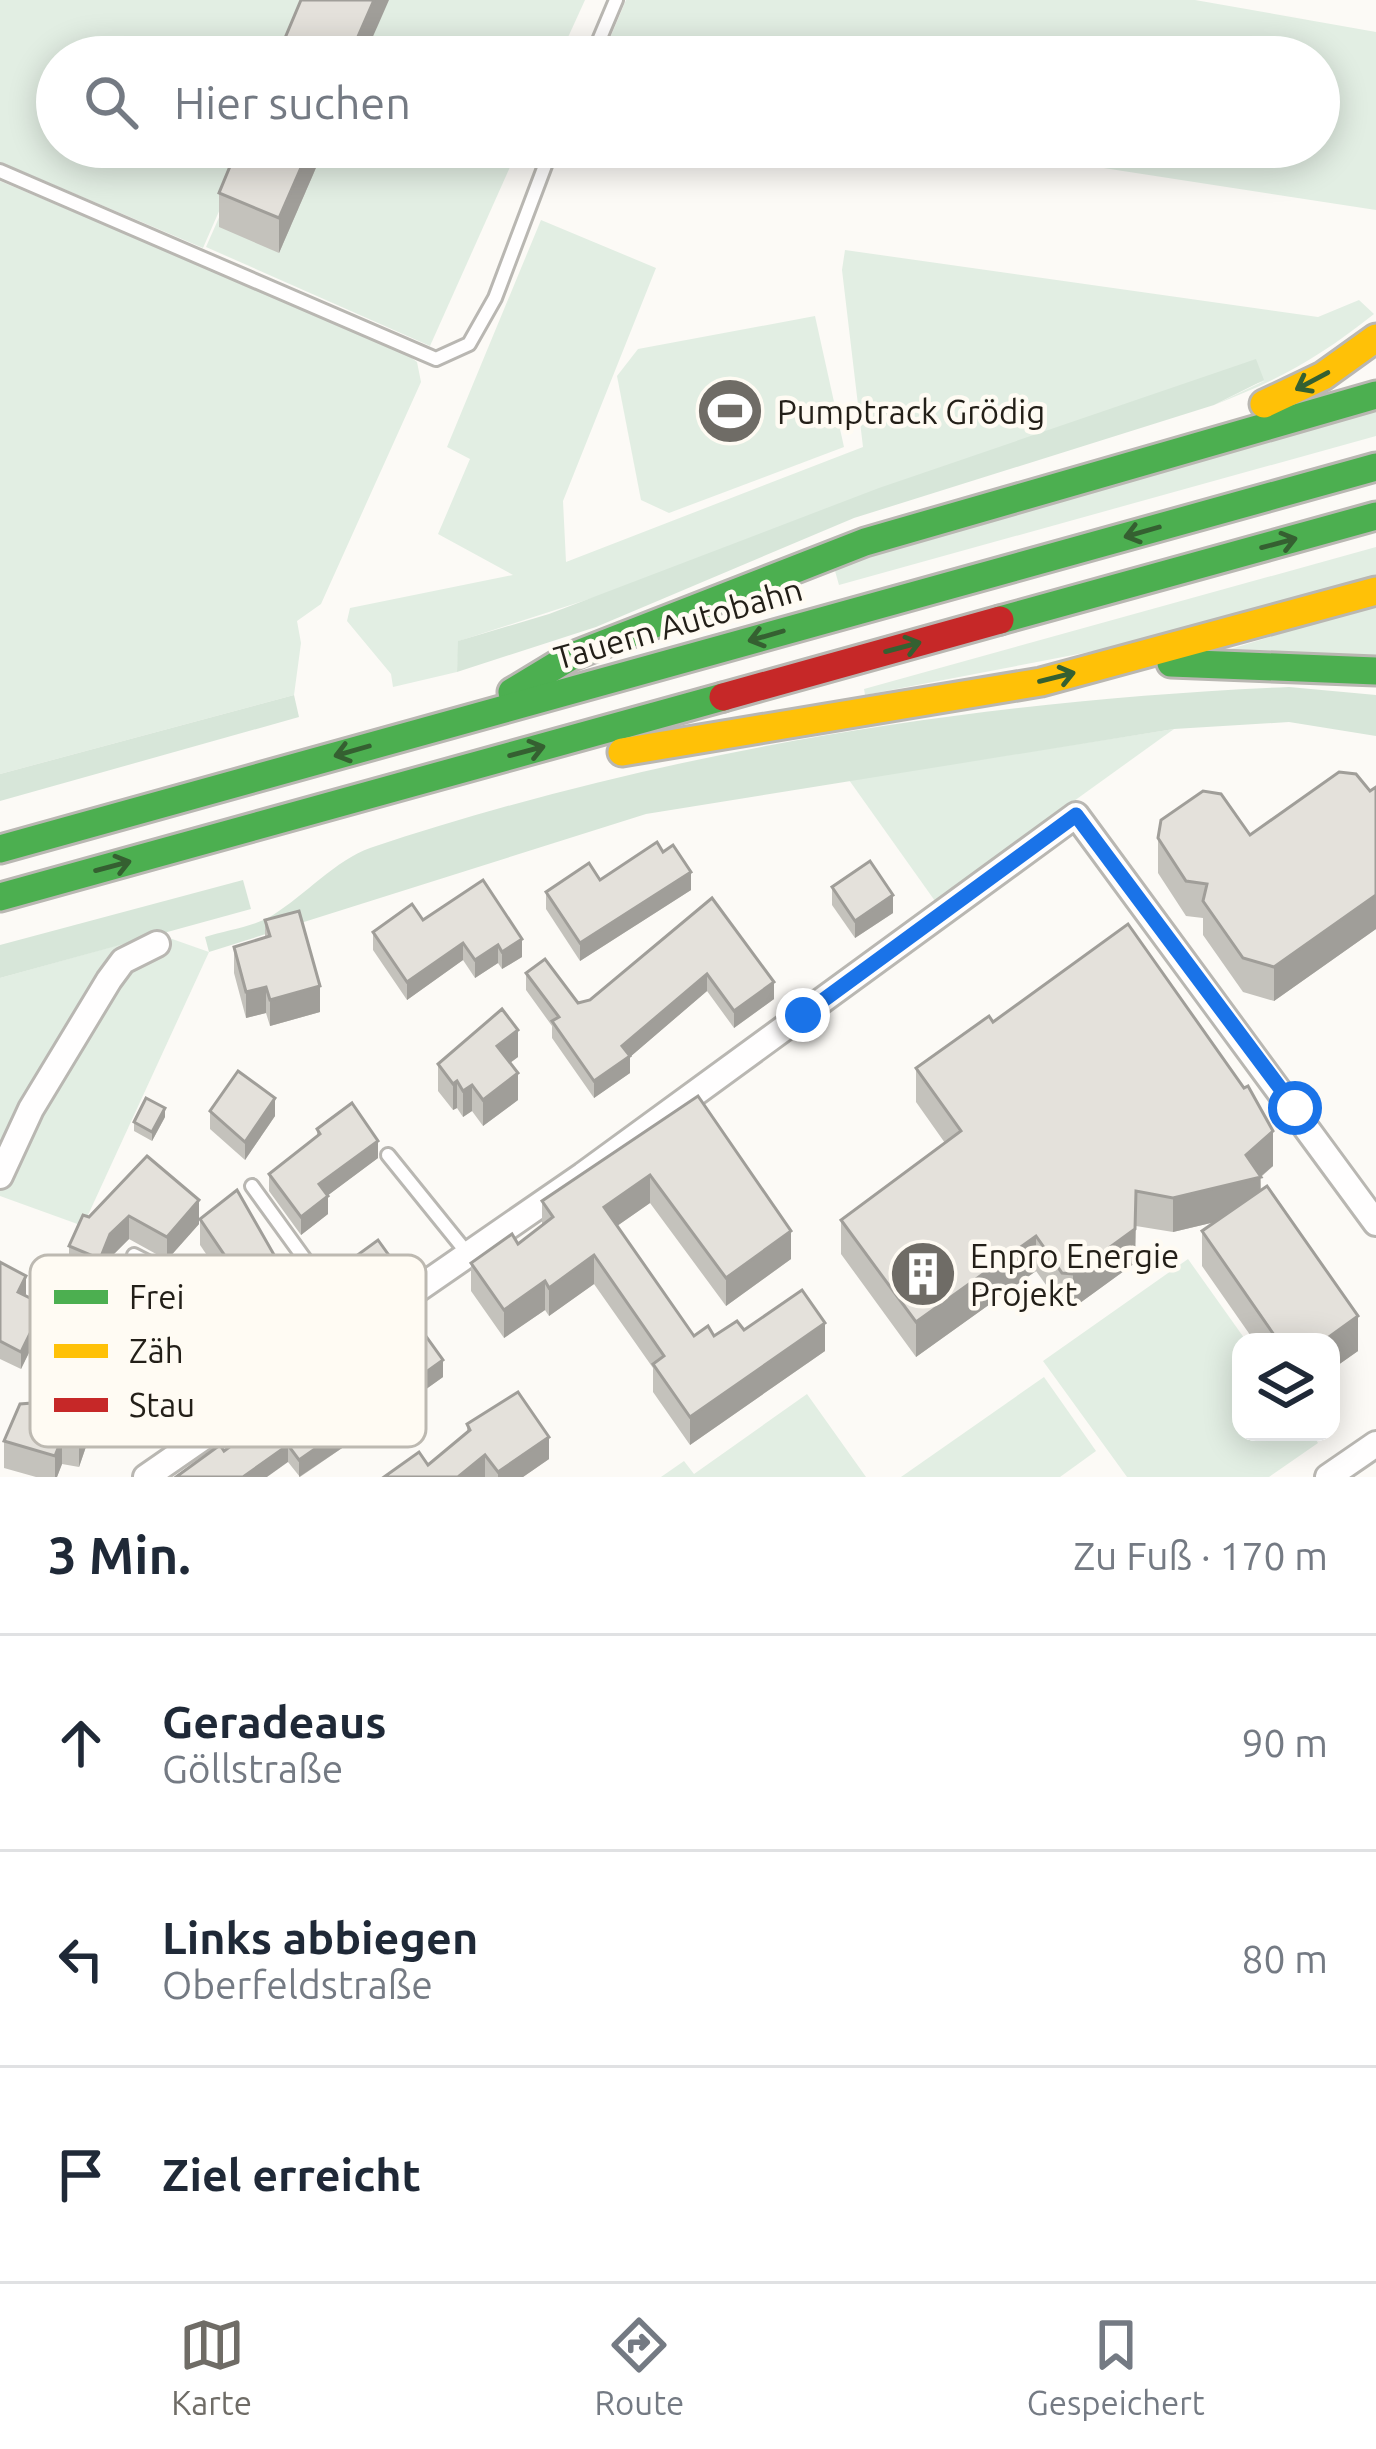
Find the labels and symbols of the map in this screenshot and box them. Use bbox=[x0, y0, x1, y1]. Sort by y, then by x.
one-way arrow bbox=[1295, 370, 1330, 393]
sports icon: Pumptrack Grödig bbox=[695, 376, 765, 446]
place label: Pumptrack Grödig bbox=[777, 393, 1045, 430]
one-way arrow bbox=[1124, 523, 1162, 545]
one-way arrow bbox=[1259, 531, 1297, 553]
street label: Tauern Autobahn bbox=[550, 570, 806, 676]
one-way arrow bbox=[748, 627, 786, 649]
one-way arrow bbox=[883, 635, 921, 657]
one-way arrow bbox=[1037, 665, 1075, 688]
one-way arrow bbox=[507, 739, 545, 761]
one-way arrow bbox=[334, 742, 372, 764]
one-way arrow bbox=[93, 854, 131, 876]
route end bbox=[776, 988, 830, 1042]
route start bbox=[1268, 1081, 1322, 1135]
place label: Enpro Energie Projekt bbox=[970, 1237, 1179, 1312]
building icon: Enpro Energie Projekt bbox=[888, 1239, 958, 1309]
legend bbox=[30, 1255, 426, 1447]
text: Frei bbox=[129, 1278, 185, 1315]
text: Zäh bbox=[129, 1332, 184, 1369]
text: Stau bbox=[129, 1386, 195, 1423]

